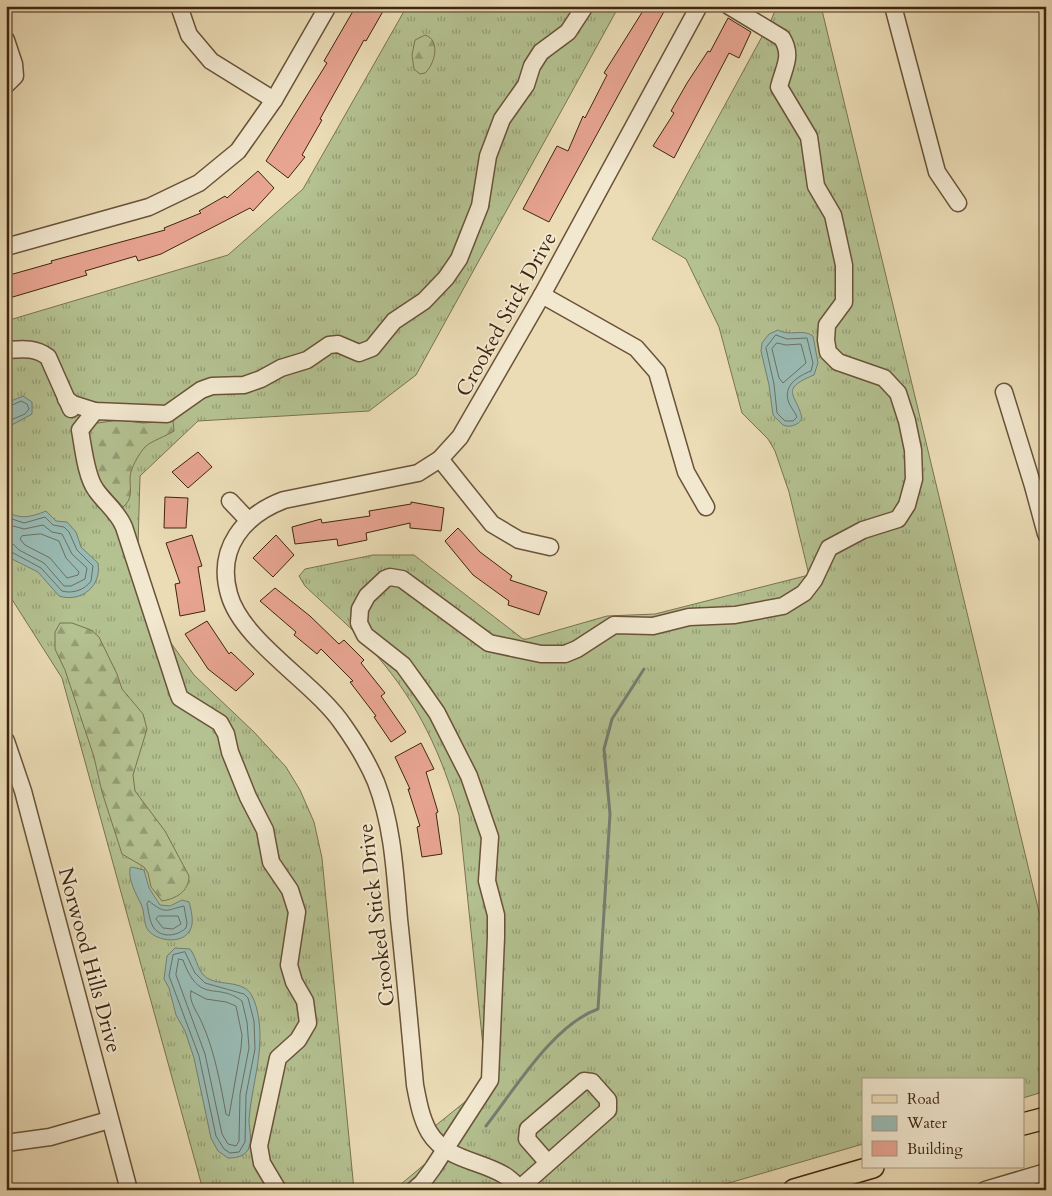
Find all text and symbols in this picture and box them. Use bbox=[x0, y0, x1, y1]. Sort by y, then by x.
street label: Crooked Stick Drive bbox=[449, 227, 564, 402]
street label: Crooked Stick Drive bbox=[351, 822, 402, 1008]
street label: Norwood Hills Drive bbox=[51, 864, 128, 1056]
legend bbox=[862, 1078, 1024, 1168]
text: Road bbox=[907, 1089, 940, 1109]
text: Water bbox=[906, 1113, 948, 1133]
text: Building bbox=[907, 1139, 963, 1159]

